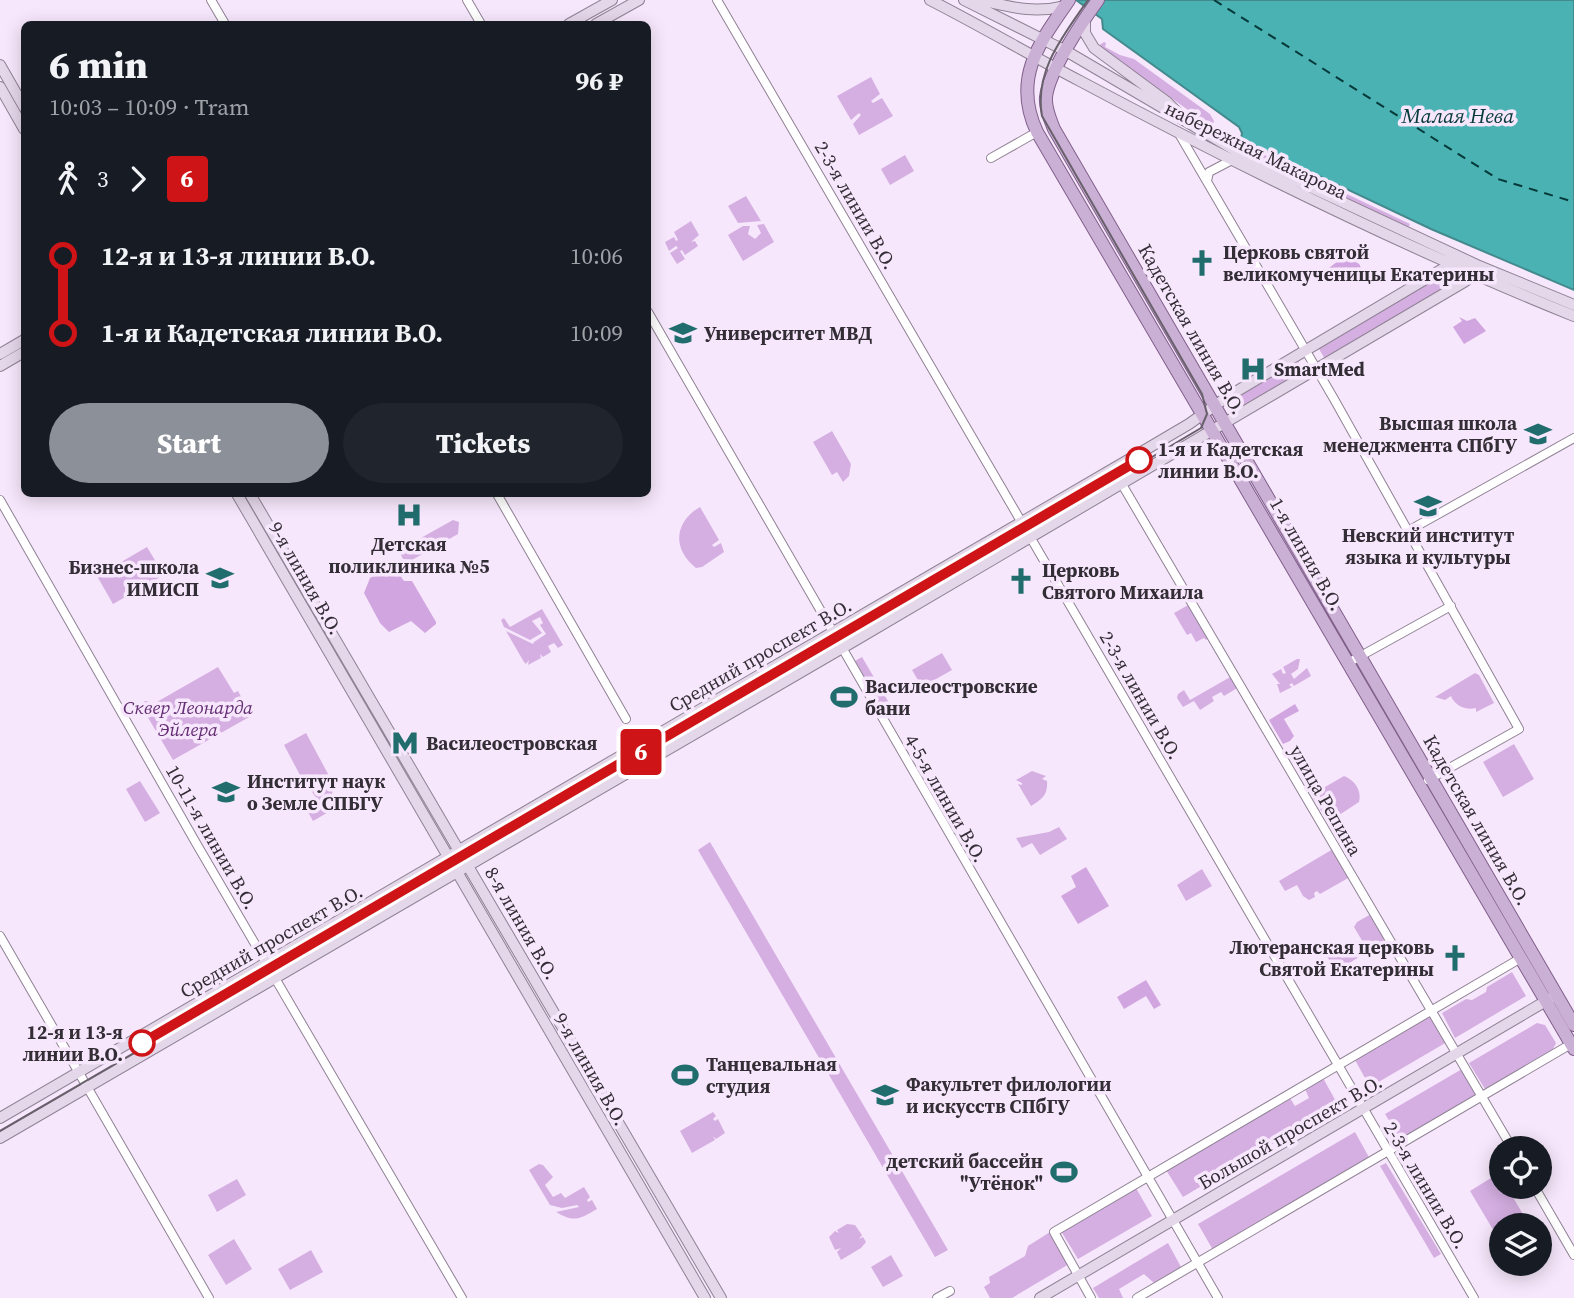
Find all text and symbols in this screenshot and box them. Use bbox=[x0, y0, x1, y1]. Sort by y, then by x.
text: 6 min bbox=[49, 39, 148, 91]
text: 96 ₽ bbox=[575, 63, 623, 99]
text: 10:03 – 10:09 · Tram bbox=[49, 91, 249, 123]
street label: набережная Макарова bbox=[1161, 95, 1352, 206]
water label: Малая Нева bbox=[1401, 101, 1514, 130]
street label: 2-3-я линии В.О. bbox=[809, 136, 903, 274]
icon: walk bbox=[49, 160, 87, 198]
icon: forward bbox=[119, 160, 157, 198]
text: 6 bbox=[181, 162, 194, 195]
text: 3 bbox=[97, 163, 109, 195]
text: 12-я и 13-я линии В.О. bbox=[101, 238, 376, 274]
street label: Кадетская линия В.О. bbox=[1133, 239, 1251, 419]
place label: Церковь святой великомученицы Екатерины bbox=[1223, 239, 1494, 287]
text: 10:06 bbox=[570, 240, 623, 272]
church icon: Церковь святой великомученицы Екатерины bbox=[1187, 248, 1217, 278]
text: 1-я и Кадетская линии В.О. bbox=[101, 315, 443, 351]
text: 10:09 bbox=[570, 317, 623, 349]
school or university icon: Университет МВД bbox=[668, 318, 698, 348]
place label: Университет МВД bbox=[704, 320, 872, 346]
hospital icon: SmartMed bbox=[1238, 354, 1268, 384]
place label: SmartMed bbox=[1274, 356, 1365, 382]
button: Start bbox=[49, 403, 329, 483]
button: Tickets bbox=[343, 403, 623, 483]
place label: Высшая школа менеджмента СПбГУ bbox=[1323, 410, 1518, 458]
school or university icon: Высшая школа менеджмента СПбГУ bbox=[1523, 419, 1553, 449]
place label: 1-я и Кадетская линии В.О. bbox=[1158, 436, 1303, 484]
marker: 1-я и Кадетская линии В.О. bbox=[1126, 447, 1152, 473]
school or university icon: Невский институт языка и культуры bbox=[1413, 491, 1443, 521]
street label: 1-я линия В.О. bbox=[1264, 493, 1350, 615]
hospital icon: Детская поликлиника №5 bbox=[394, 500, 424, 530]
street label: 9-я линия В.О. bbox=[263, 517, 349, 639]
place label: Невский институт языка и культуры bbox=[1342, 522, 1515, 570]
place label: Детская поликлиника №5 bbox=[328, 531, 490, 579]
place label: Бизнес-школа ИМИСП bbox=[68, 554, 200, 602]
place label: Церковь Святого Михаила bbox=[1042, 557, 1204, 605]
school or university icon: Бизнес-школа ИМИСП bbox=[205, 563, 235, 593]
church icon: Церковь Святого Михаила bbox=[1006, 566, 1036, 596]
street label: Средний проспект В.О. bbox=[664, 592, 856, 718]
street label: 2-3-я линии В.О. bbox=[1094, 626, 1188, 764]
place label: Василеостровские бани bbox=[865, 673, 1038, 721]
sports icon: Василеостровские бани bbox=[829, 682, 859, 712]
park label: Сквер Леонарда Эйлера bbox=[123, 694, 253, 742]
metro station icon: Василеостровская bbox=[390, 728, 420, 758]
line badge: 6 bbox=[618, 729, 664, 775]
street label: 4-5-я линии В.О. bbox=[899, 729, 993, 867]
place label: Василеостровская bbox=[426, 730, 597, 756]
street label: Кадетская линия В.О. bbox=[1418, 730, 1536, 910]
text: 6 bbox=[634, 735, 648, 768]
street label: улица Репина bbox=[1284, 740, 1368, 861]
street label: 10-11-я линии В.О. bbox=[160, 760, 264, 914]
place label: Институт наук о Земле СПБГУ bbox=[247, 768, 386, 816]
school or university icon: Институт наук о Земле СПБГУ bbox=[211, 777, 241, 807]
street label: 8-я линия В.О. bbox=[479, 862, 565, 984]
street label: Средний проспект В.О. bbox=[175, 878, 367, 1004]
place label: Лютеранская церковь Святой Екатерины bbox=[1229, 934, 1434, 982]
church icon: Лютеранская церковь Святой Екатерины bbox=[1440, 943, 1470, 973]
street label: 9-я линия В.О. bbox=[548, 1008, 634, 1130]
place label: 12-я и 13-я линии В.О. bbox=[22, 1019, 123, 1067]
marker: 12-я и 13-я линии В.О. bbox=[129, 1030, 155, 1056]
place label: Танцевальная студия bbox=[706, 1051, 837, 1099]
sports icon: Танцевальная студия bbox=[670, 1060, 700, 1090]
street label: Большой проспект В.О. bbox=[1193, 1069, 1387, 1195]
place label: Факультет филологии и искусств СПбГУ bbox=[906, 1071, 1112, 1119]
school or university icon: Факультет филологии и искусств СПбГУ bbox=[870, 1080, 900, 1110]
street label: 2-3-я линии В.О. bbox=[1378, 1117, 1474, 1253]
map controls bbox=[1489, 1136, 1552, 1276]
button: locate bbox=[1489, 1136, 1552, 1199]
place label: детский бассейн "Утёнок" bbox=[886, 1148, 1043, 1196]
sports icon: детский бассейн "Утёнок" bbox=[1049, 1157, 1079, 1187]
button: layers bbox=[1489, 1213, 1552, 1276]

